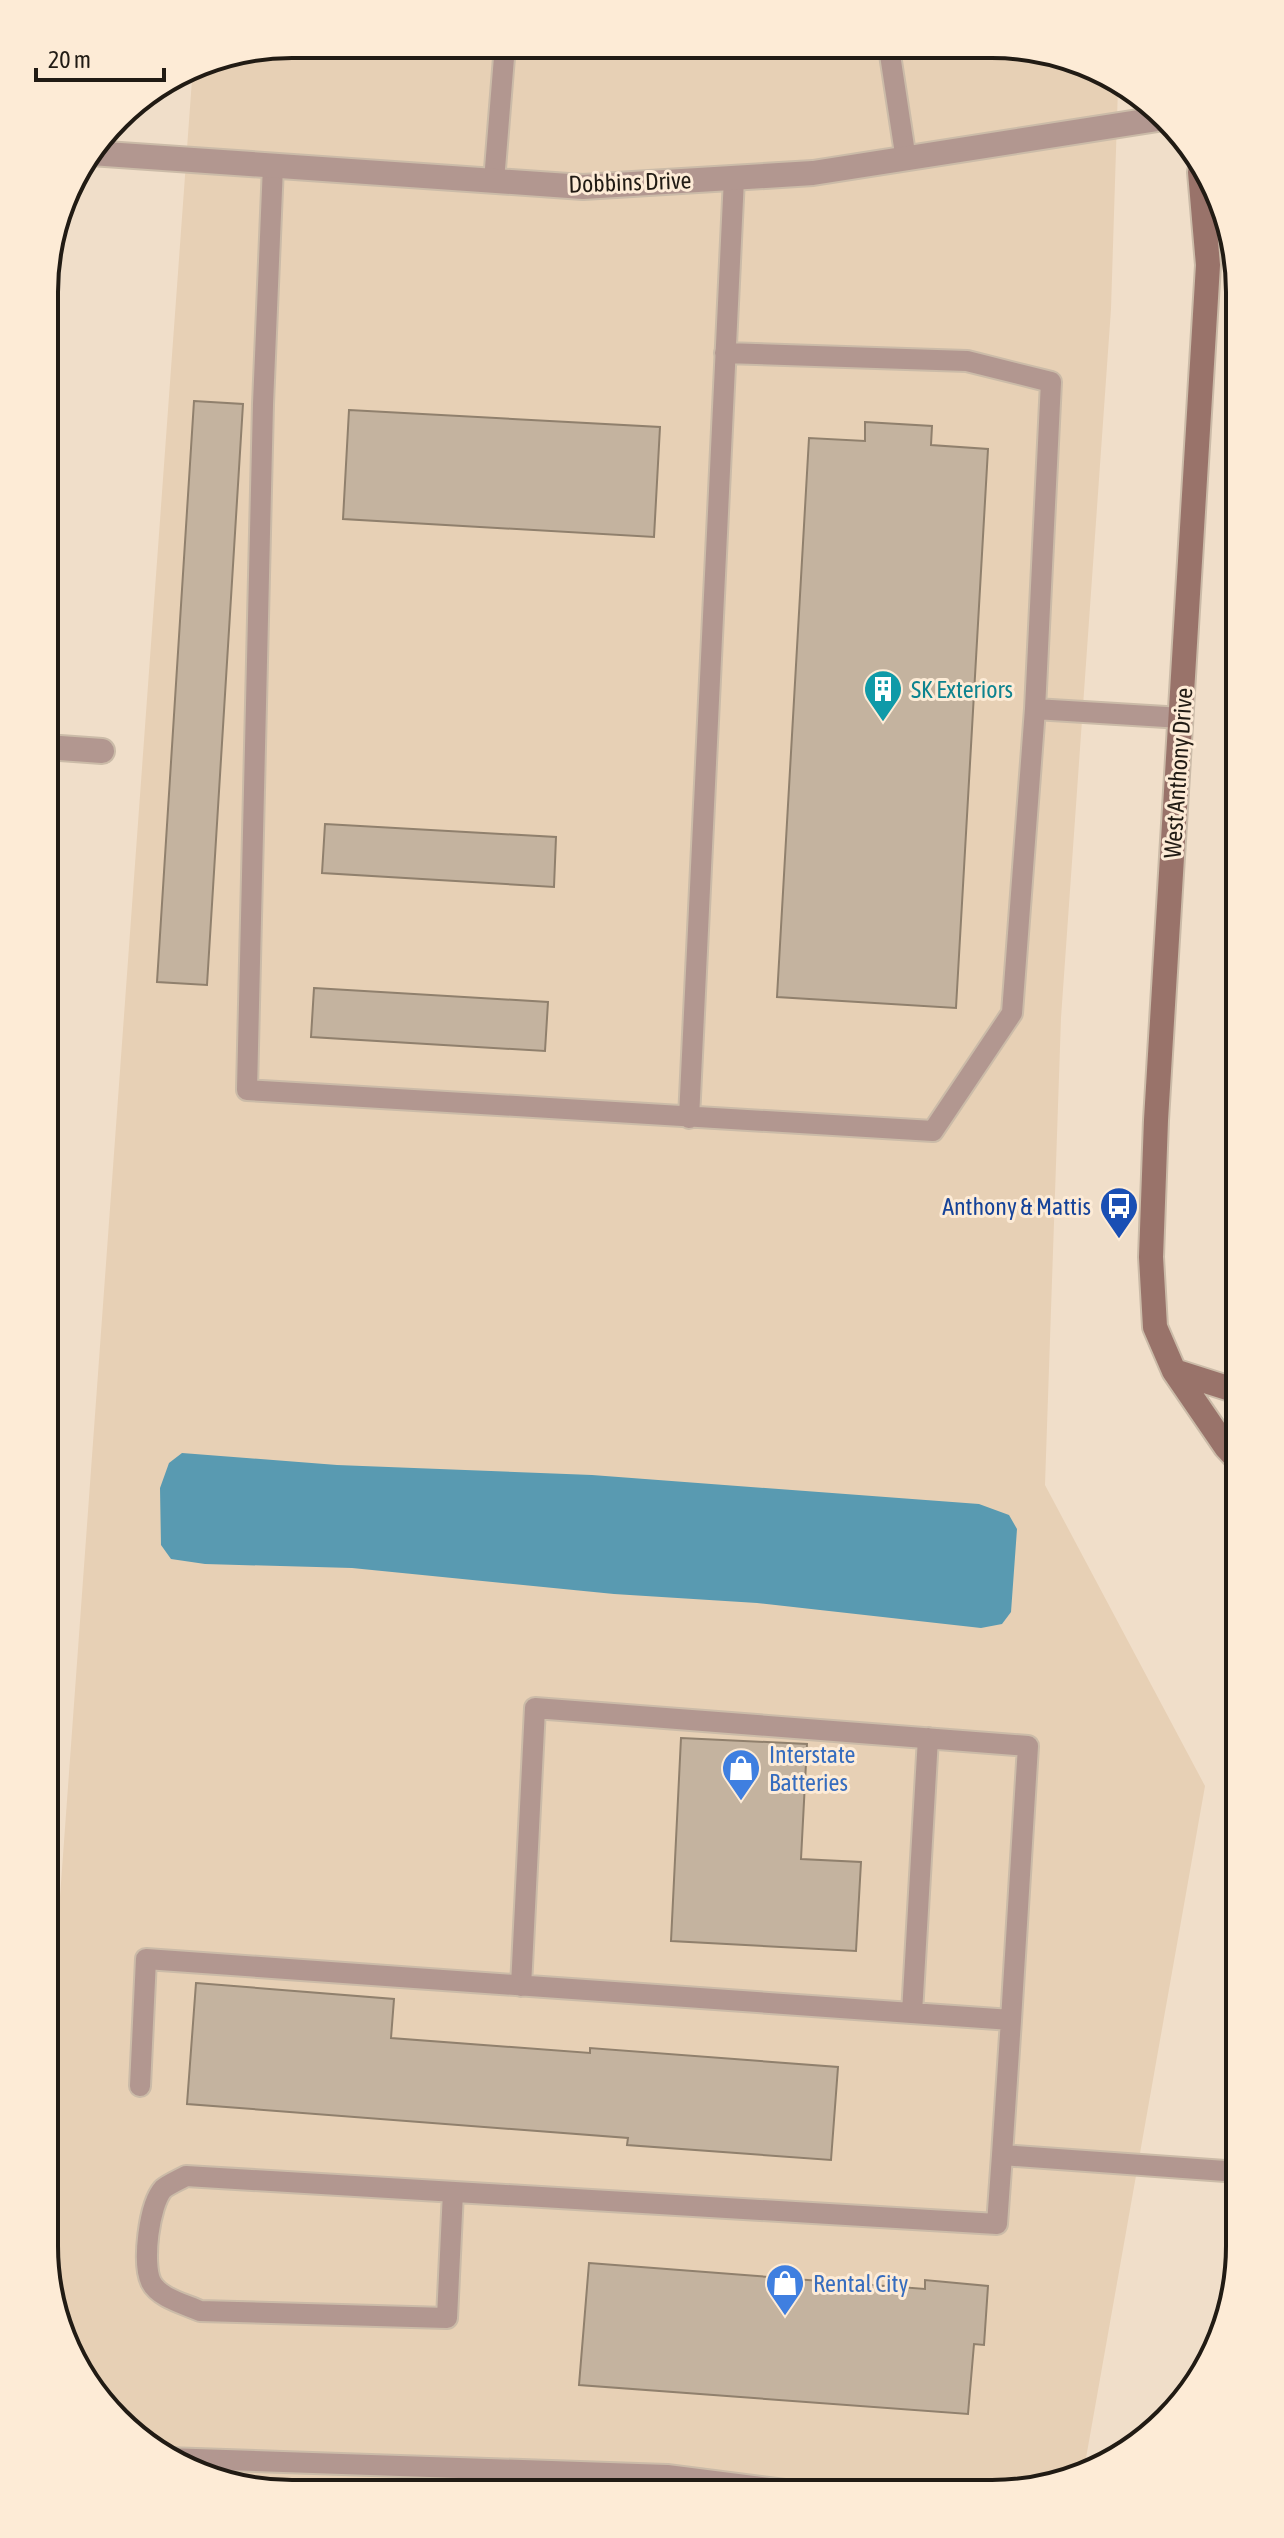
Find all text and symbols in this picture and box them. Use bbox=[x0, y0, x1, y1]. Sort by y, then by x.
scale bar bbox=[36, 32, 164, 82]
text: 20 m bbox=[48, 46, 91, 73]
street label: Dobbins Drive bbox=[568, 166, 692, 198]
building icon: SK Exteriors bbox=[862, 668, 904, 723]
place label: SK Exteriors bbox=[911, 676, 1013, 703]
street label: West Anthony Drive bbox=[1159, 687, 1197, 859]
bus stop icon: Anthony & Mattis bbox=[1098, 1185, 1140, 1240]
place label: Anthony & Mattis bbox=[942, 1193, 1091, 1220]
place label: Interstate Batteries bbox=[769, 1741, 856, 1796]
shop icon: Interstate Batteries bbox=[720, 1747, 762, 1802]
shop icon: Rental City bbox=[764, 2262, 806, 2317]
place label: Rental City bbox=[813, 2270, 908, 2297]

